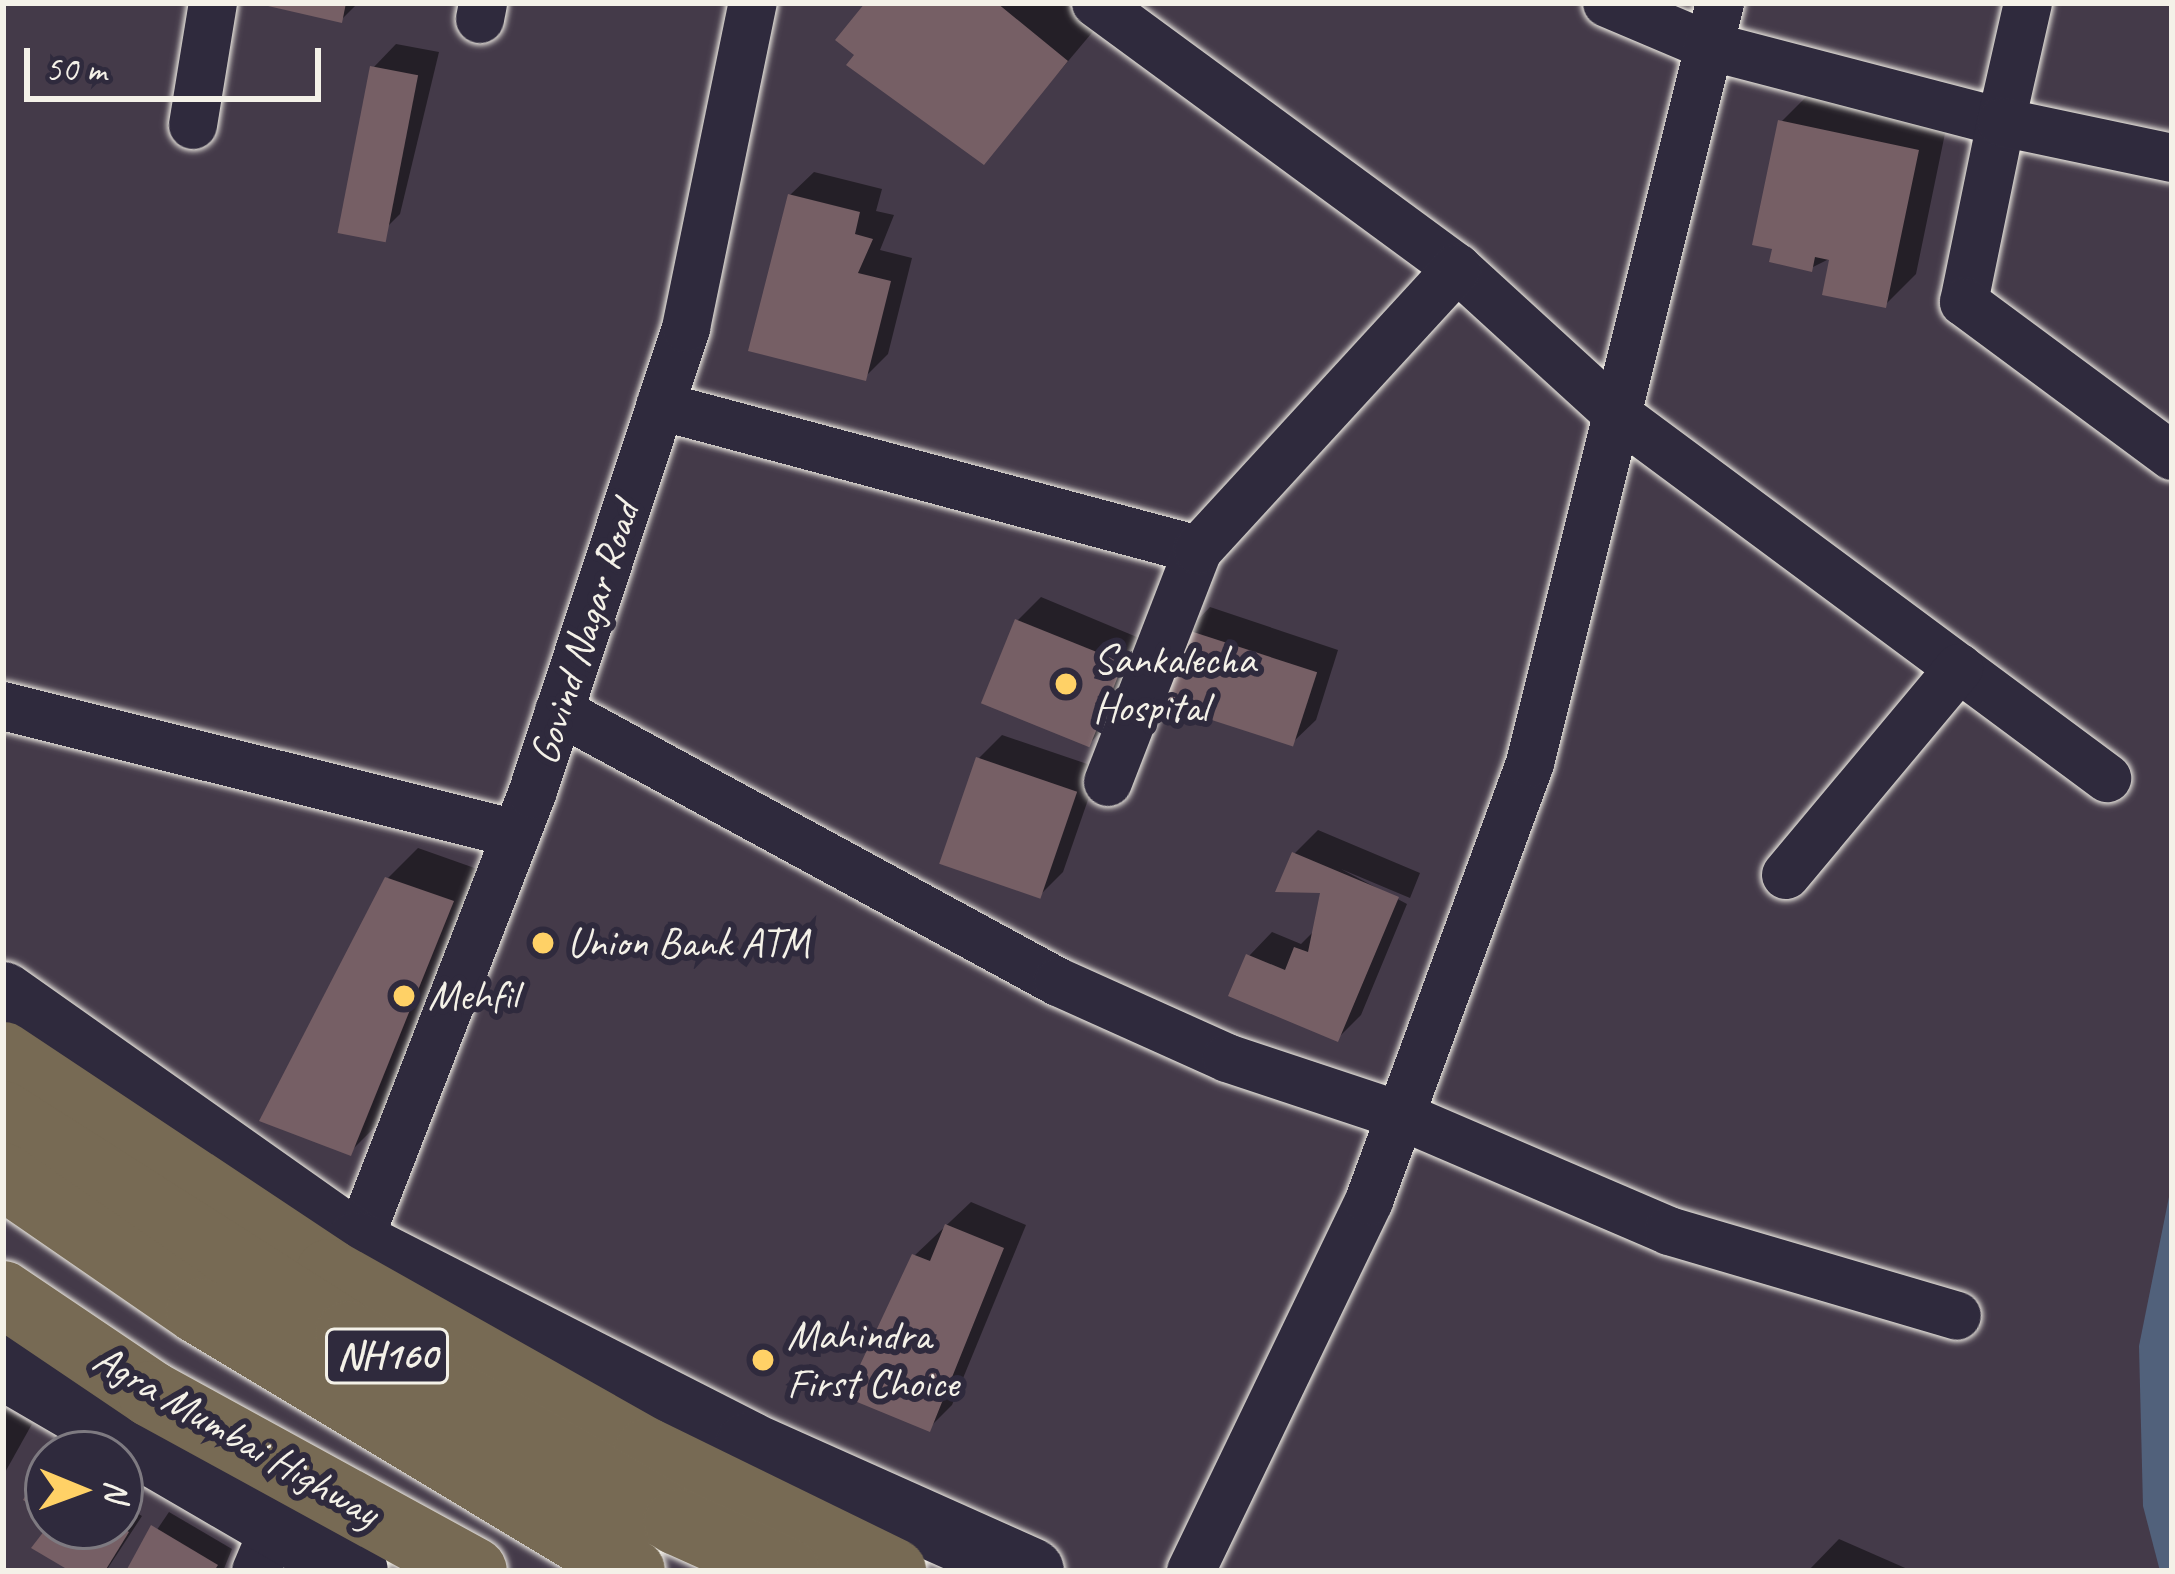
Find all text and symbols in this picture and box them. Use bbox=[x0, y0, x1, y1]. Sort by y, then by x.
scale bar bbox=[30, 24, 327, 98]
text: 50 m bbox=[45, 46, 106, 92]
street label: Govind Nagar Road bbox=[519, 495, 651, 771]
place label: Sankalecha Hospital bbox=[1093, 635, 1255, 734]
marker: Sankalecha Hospital bbox=[1050, 668, 1082, 700]
place label: Union Bank ATM bbox=[567, 918, 809, 968]
marker: Union Bank ATM bbox=[530, 930, 556, 956]
place label: Mehfil bbox=[428, 971, 518, 1021]
marker: Mehfil bbox=[391, 983, 417, 1009]
place label: Mahindra First Choice bbox=[787, 1311, 958, 1410]
road number: NH160 bbox=[324, 1323, 450, 1389]
street label: Agra Mumbai Highway bbox=[85, 1334, 387, 1538]
marker: Mahindra First Choice bbox=[750, 1347, 776, 1373]
north arrow bbox=[24, 1430, 144, 1550]
text: N bbox=[96, 1480, 138, 1501]

